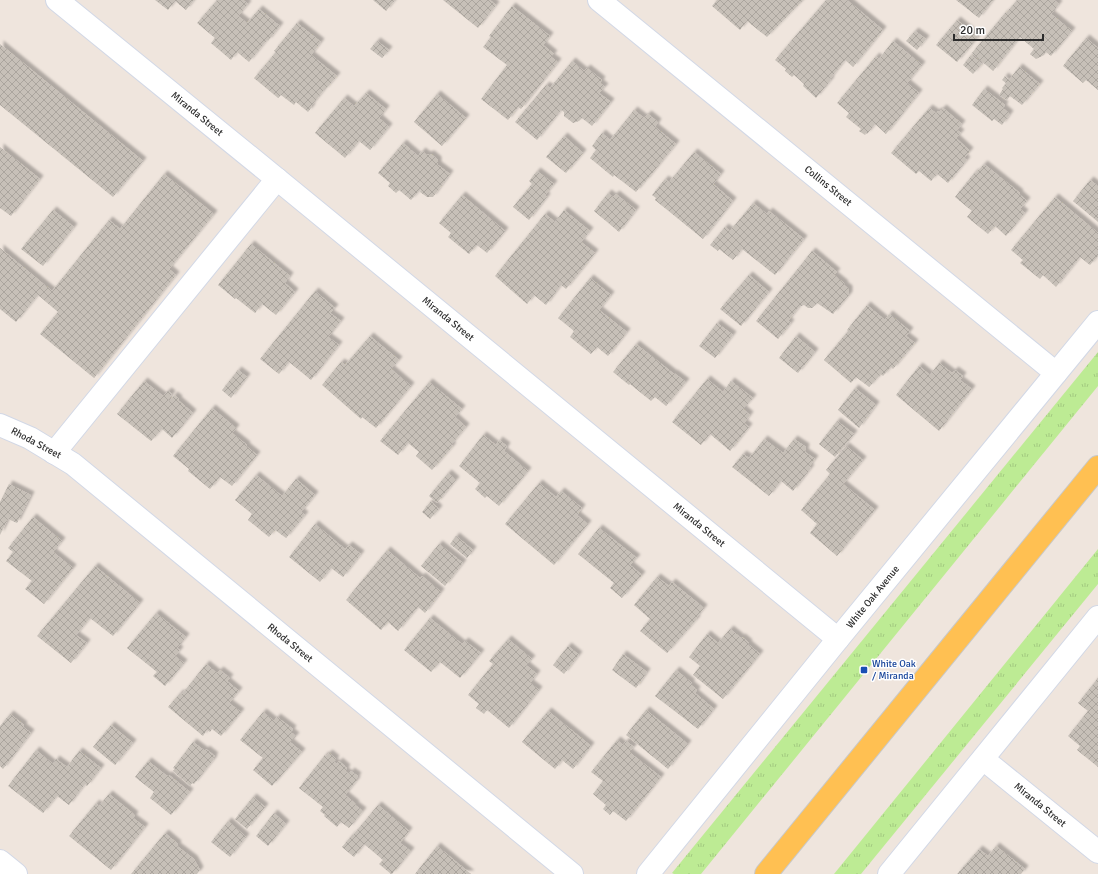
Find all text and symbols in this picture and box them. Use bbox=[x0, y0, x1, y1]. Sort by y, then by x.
scale bar bbox=[954, 16, 1043, 42]
text: 20 m bbox=[960, 23, 985, 38]
street label: Miranda Street bbox=[169, 89, 226, 139]
street label: Collins Street bbox=[802, 163, 855, 209]
street label: Miranda Street bbox=[420, 294, 477, 344]
street label: Rhoda Street bbox=[9, 425, 64, 462]
street label: Miranda Street bbox=[671, 500, 728, 550]
street label: White Oak Avenue bbox=[844, 563, 902, 631]
street label: Rhoda Street bbox=[265, 621, 316, 665]
place label: White Oak / Miranda bbox=[872, 658, 916, 682]
marker: White Oak / Miranda bbox=[859, 665, 869, 675]
street label: Miranda Street bbox=[1012, 780, 1069, 830]

